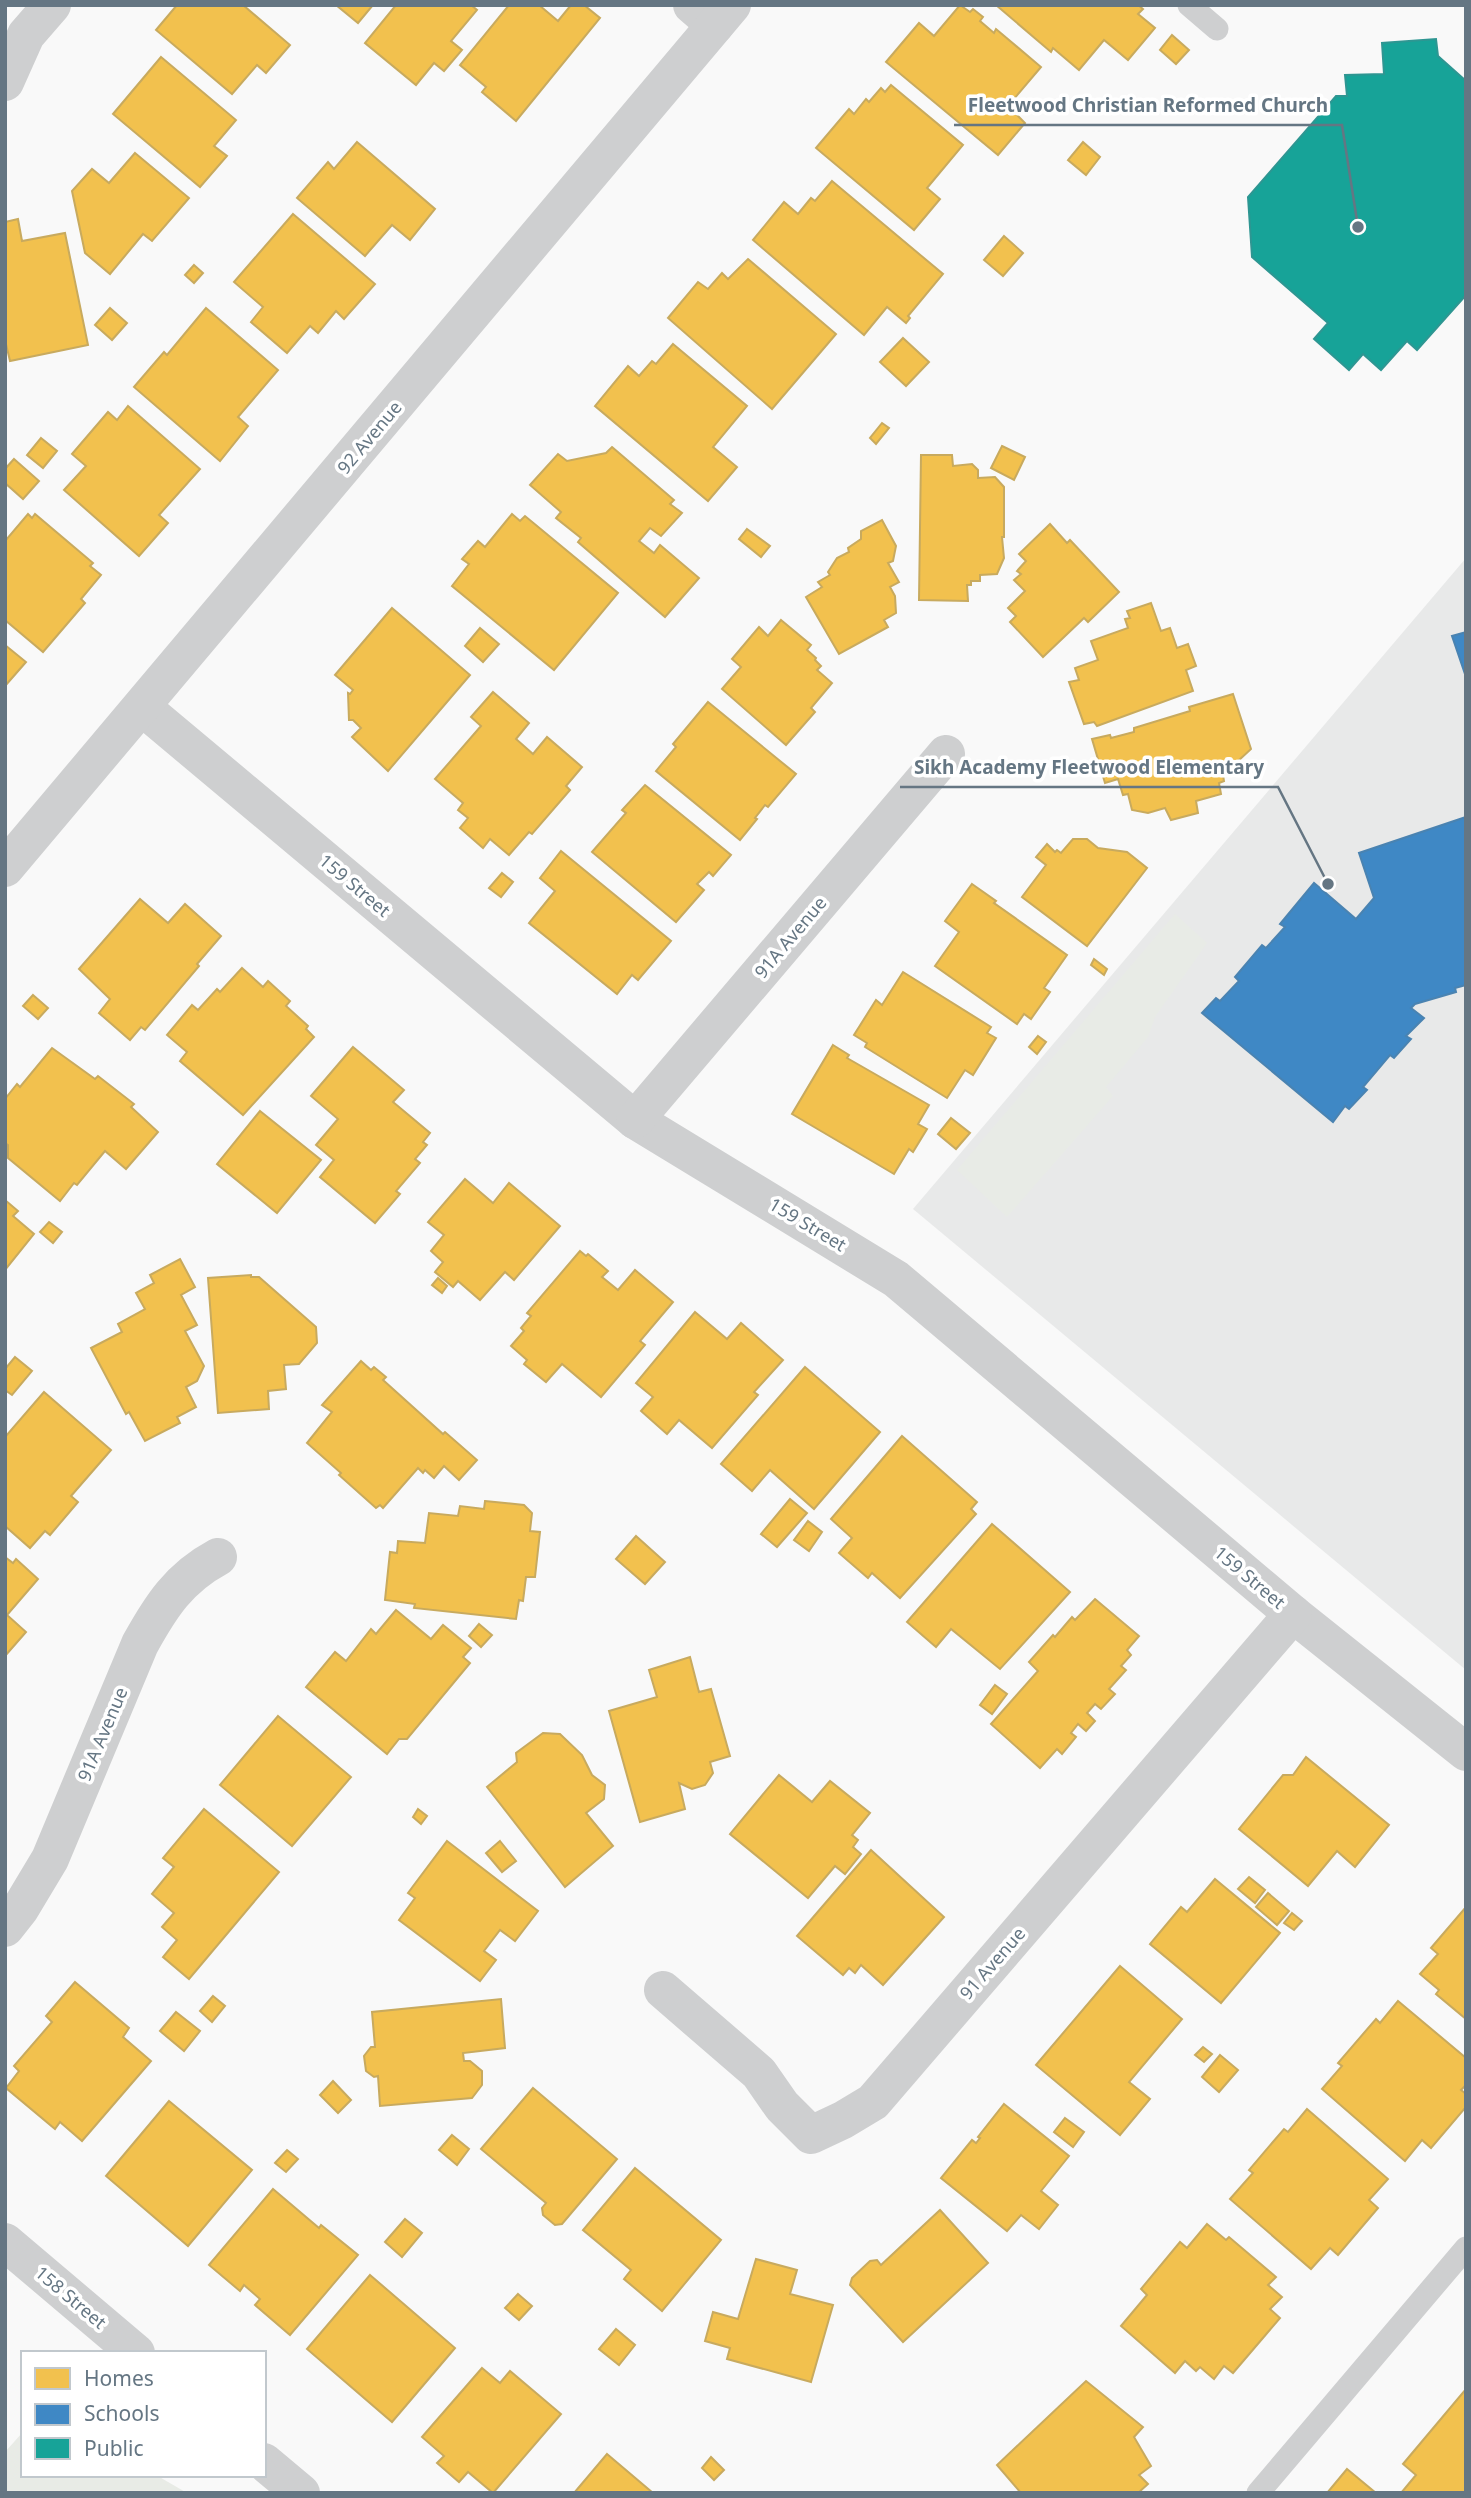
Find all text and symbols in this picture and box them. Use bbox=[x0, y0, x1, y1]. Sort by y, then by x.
callout: Fleetwood Christian Reformed Church bbox=[954, 85, 1342, 125]
text: Fleetwood Christian Reformed Church bbox=[968, 92, 1328, 118]
street label: 92 Avenue bbox=[331, 395, 407, 479]
callout: Sikh Academy Fleetwood Elementary bbox=[900, 747, 1278, 787]
text: Sikh Academy Fleetwood Elementary bbox=[914, 754, 1264, 780]
street label: 159 Street bbox=[314, 848, 396, 922]
street label: 91A Avenue bbox=[749, 891, 831, 983]
street label: 159 Street bbox=[765, 1192, 851, 1257]
street label: 159 Street bbox=[1209, 1540, 1291, 1614]
street label: 91A Avenue bbox=[71, 1683, 133, 1785]
street label: 91 Avenue bbox=[954, 1922, 1030, 2004]
street label: 158 Street bbox=[30, 2260, 112, 2334]
legend bbox=[21, 2351, 266, 2477]
text: Homes bbox=[84, 2364, 154, 2392]
text: Schools bbox=[84, 2399, 159, 2427]
text: Public bbox=[84, 2434, 144, 2462]

